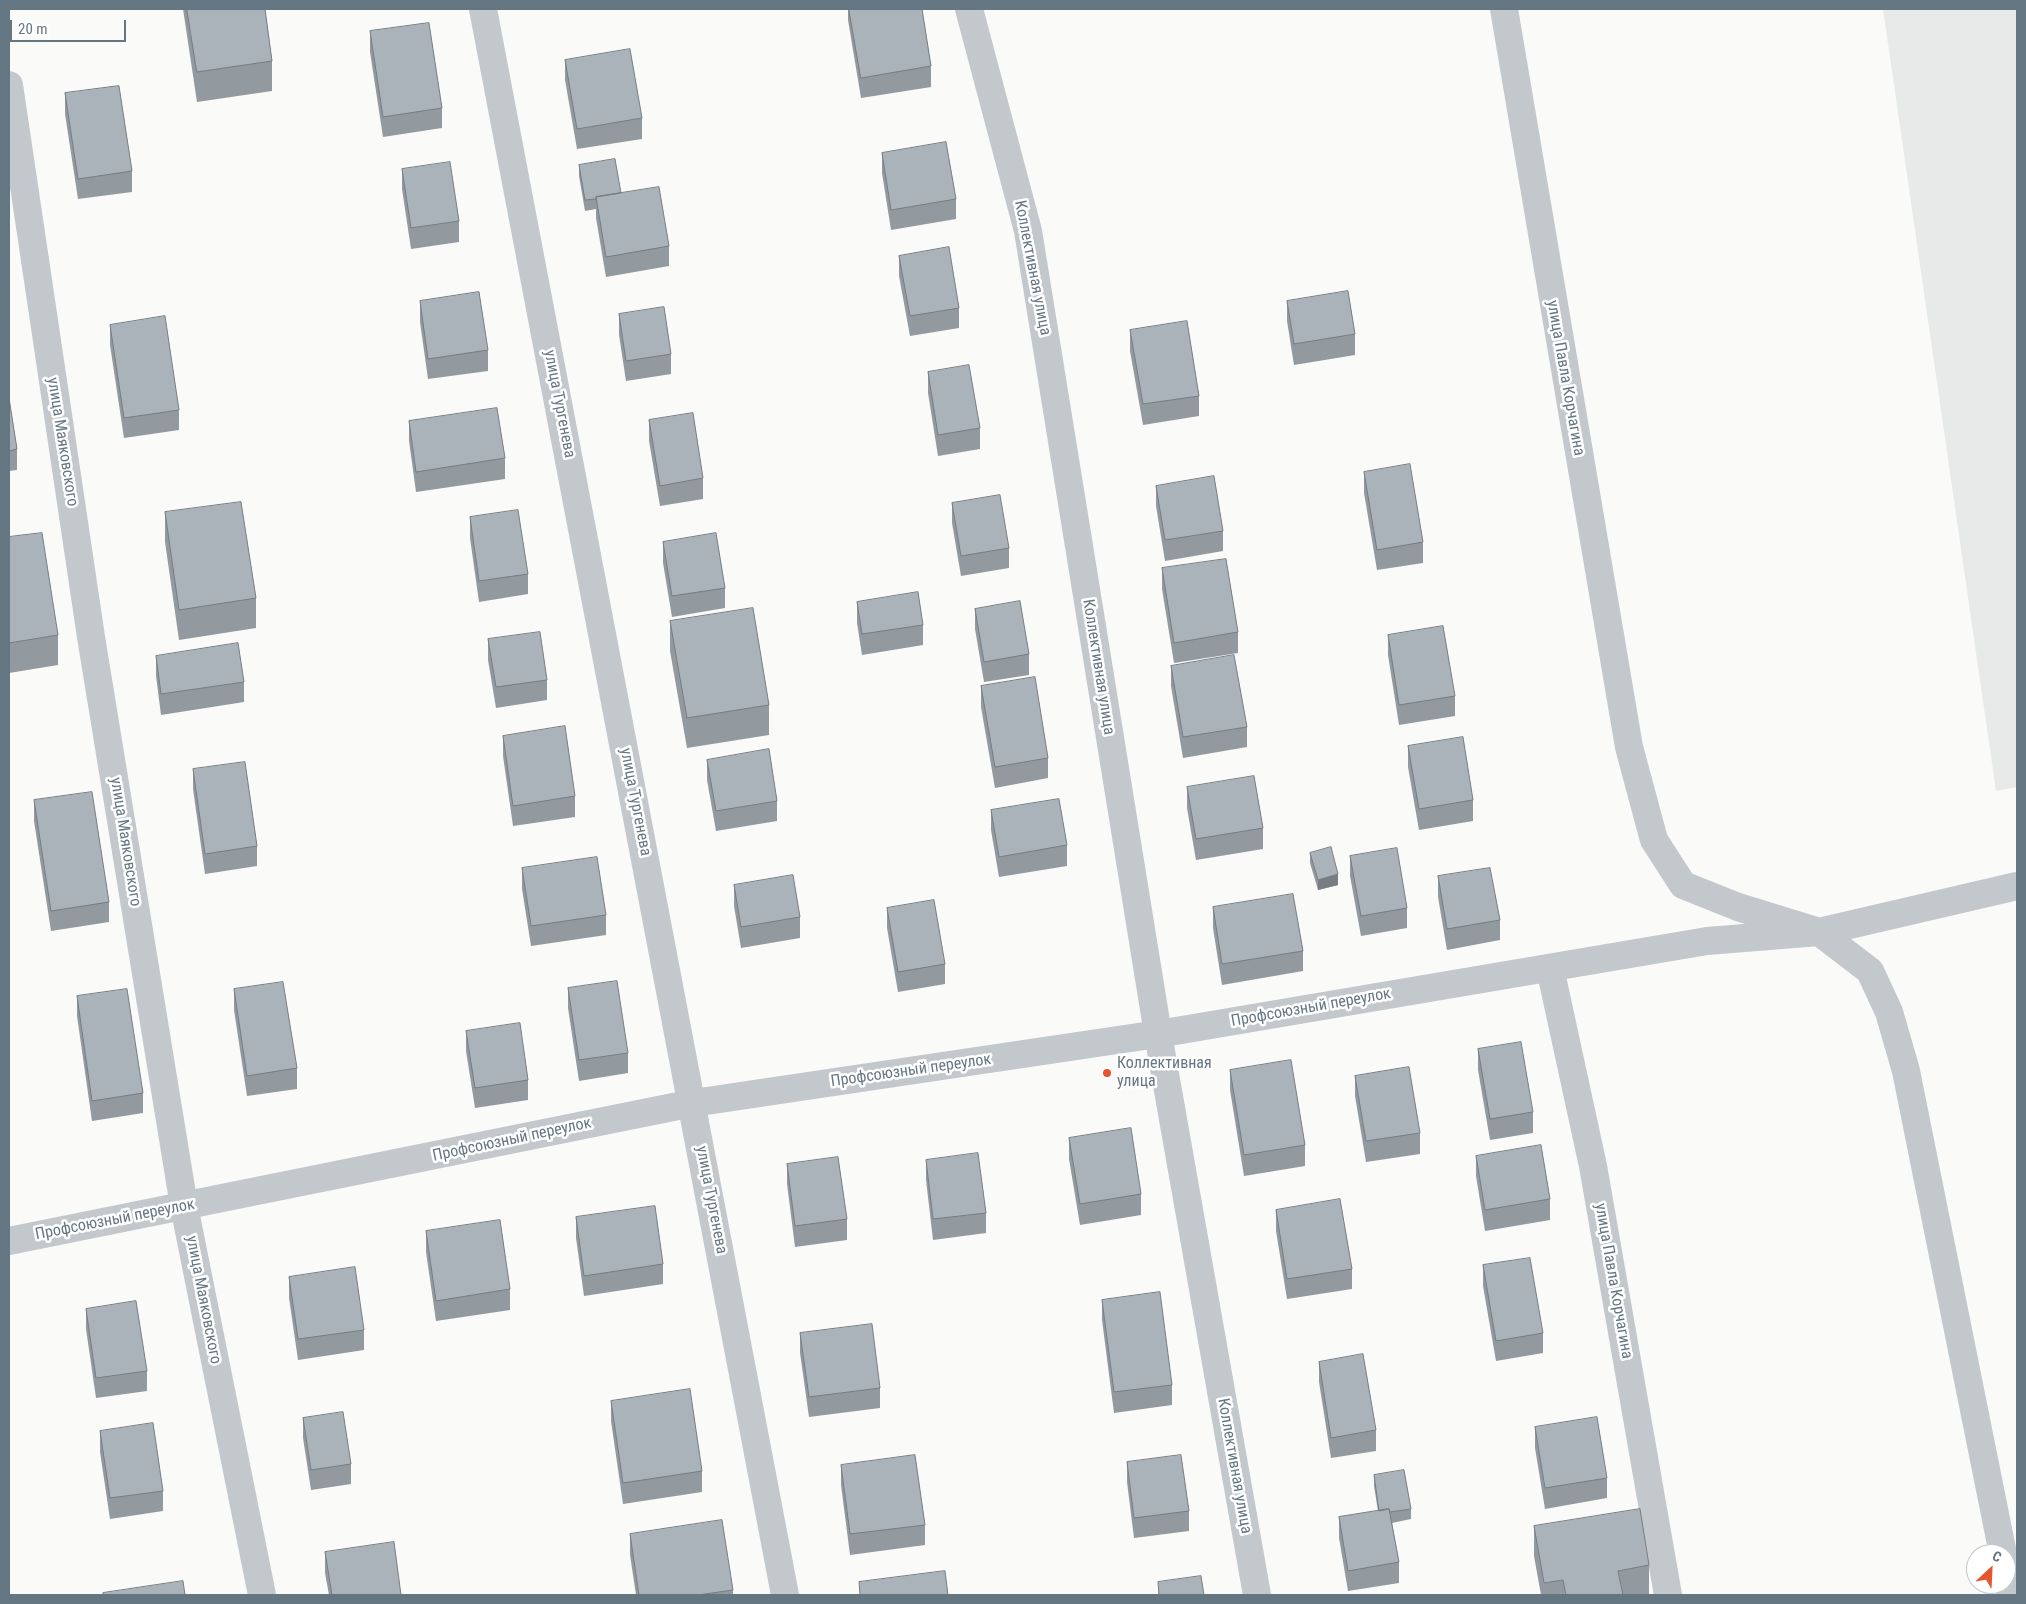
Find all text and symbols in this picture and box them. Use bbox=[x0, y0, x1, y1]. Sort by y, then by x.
scale bar bbox=[12, 10, 129, 42]
text: 20 m bbox=[18, 20, 48, 38]
street label: Коллективная улица bbox=[1009, 199, 1055, 337]
street label: улица Павла Корчагина bbox=[1542, 299, 1588, 457]
street label: улица Тургенева bbox=[539, 348, 579, 460]
street label: улица Маяковского bbox=[42, 376, 82, 508]
street label: Коллективная улица bbox=[1078, 598, 1118, 736]
street label: улица Тургенева bbox=[615, 746, 655, 858]
street label: улица Маяковского bbox=[105, 776, 145, 908]
street label: Профсоюзный переулок bbox=[1230, 984, 1392, 1032]
street label: Профсоюзный переулок bbox=[830, 1050, 992, 1092]
place label: Коллективная улица bbox=[1117, 1054, 1212, 1092]
marker: Коллективная улица bbox=[1101, 1067, 1113, 1079]
street label: Профсоюзный переулок bbox=[431, 1114, 593, 1166]
street label: улица Тургенева bbox=[691, 1144, 731, 1256]
street label: Профсоюзный переулок bbox=[34, 1195, 196, 1245]
street label: улица Павла Корчагина bbox=[1590, 1202, 1636, 1360]
street label: улица Маяковского bbox=[181, 1234, 225, 1366]
street label: Коллективная улица bbox=[1213, 1397, 1255, 1535]
north arrow bbox=[1966, 1544, 2016, 1594]
text: С bbox=[1990, 1547, 2004, 1565]

